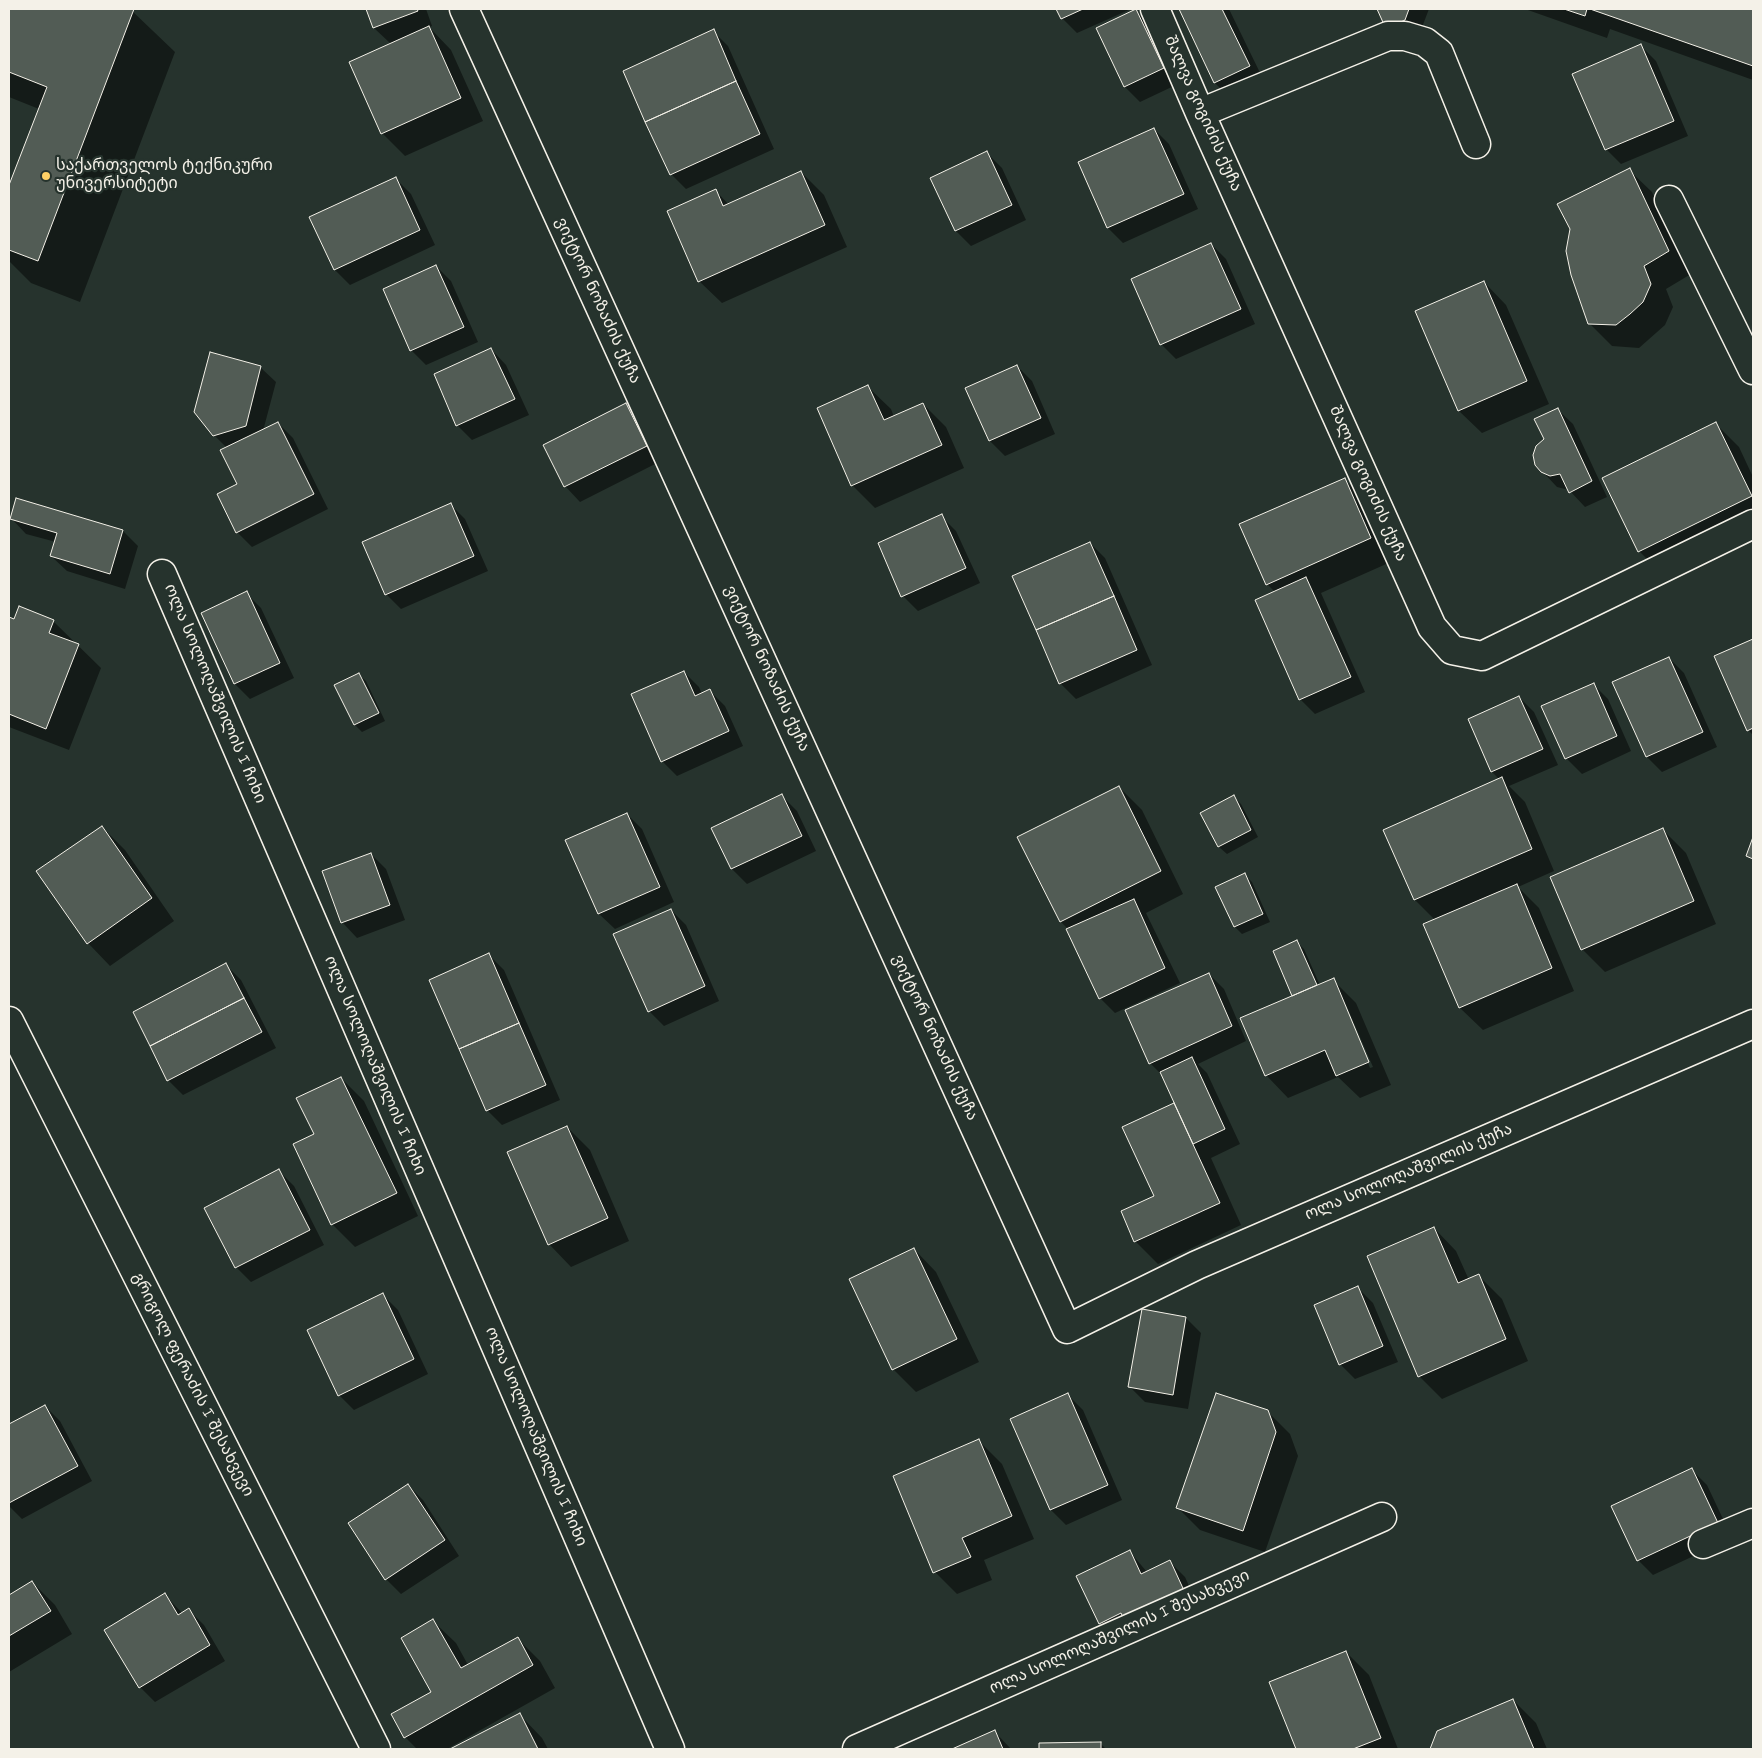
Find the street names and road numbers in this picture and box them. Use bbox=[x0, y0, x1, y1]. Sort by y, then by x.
street label: შალვა გოგიძის ქუჩა bbox=[1159, 33, 1245, 195]
street label: ვიქტორ ნოზაძის ქუჩა bbox=[550, 215, 644, 387]
street label: შალვა გოგიძის ქუჩა bbox=[1324, 403, 1410, 565]
street label: ოლა სოლოღაშვილის I ჩიხი bbox=[159, 581, 269, 807]
street label: ვიქტორ ნოზაძის ქუჩა bbox=[719, 583, 813, 755]
street label: ვიქტორ ნოზაძის ქუჩა bbox=[887, 952, 981, 1124]
street label: ოლა სოლოღაშვილის I ჩიხი bbox=[319, 953, 429, 1179]
street label: ოლა სოლოღაშვილის ქუჩა bbox=[1302, 1120, 1516, 1226]
street label: გრიგოლ ფერაძის I შესახვევი bbox=[127, 1270, 257, 1500]
street label: ოლა სოლოღაშვილის I ჩიხი bbox=[480, 1324, 590, 1550]
street label: ოლა სოლოღაშვილის I შესახვევი bbox=[987, 1567, 1253, 1699]

